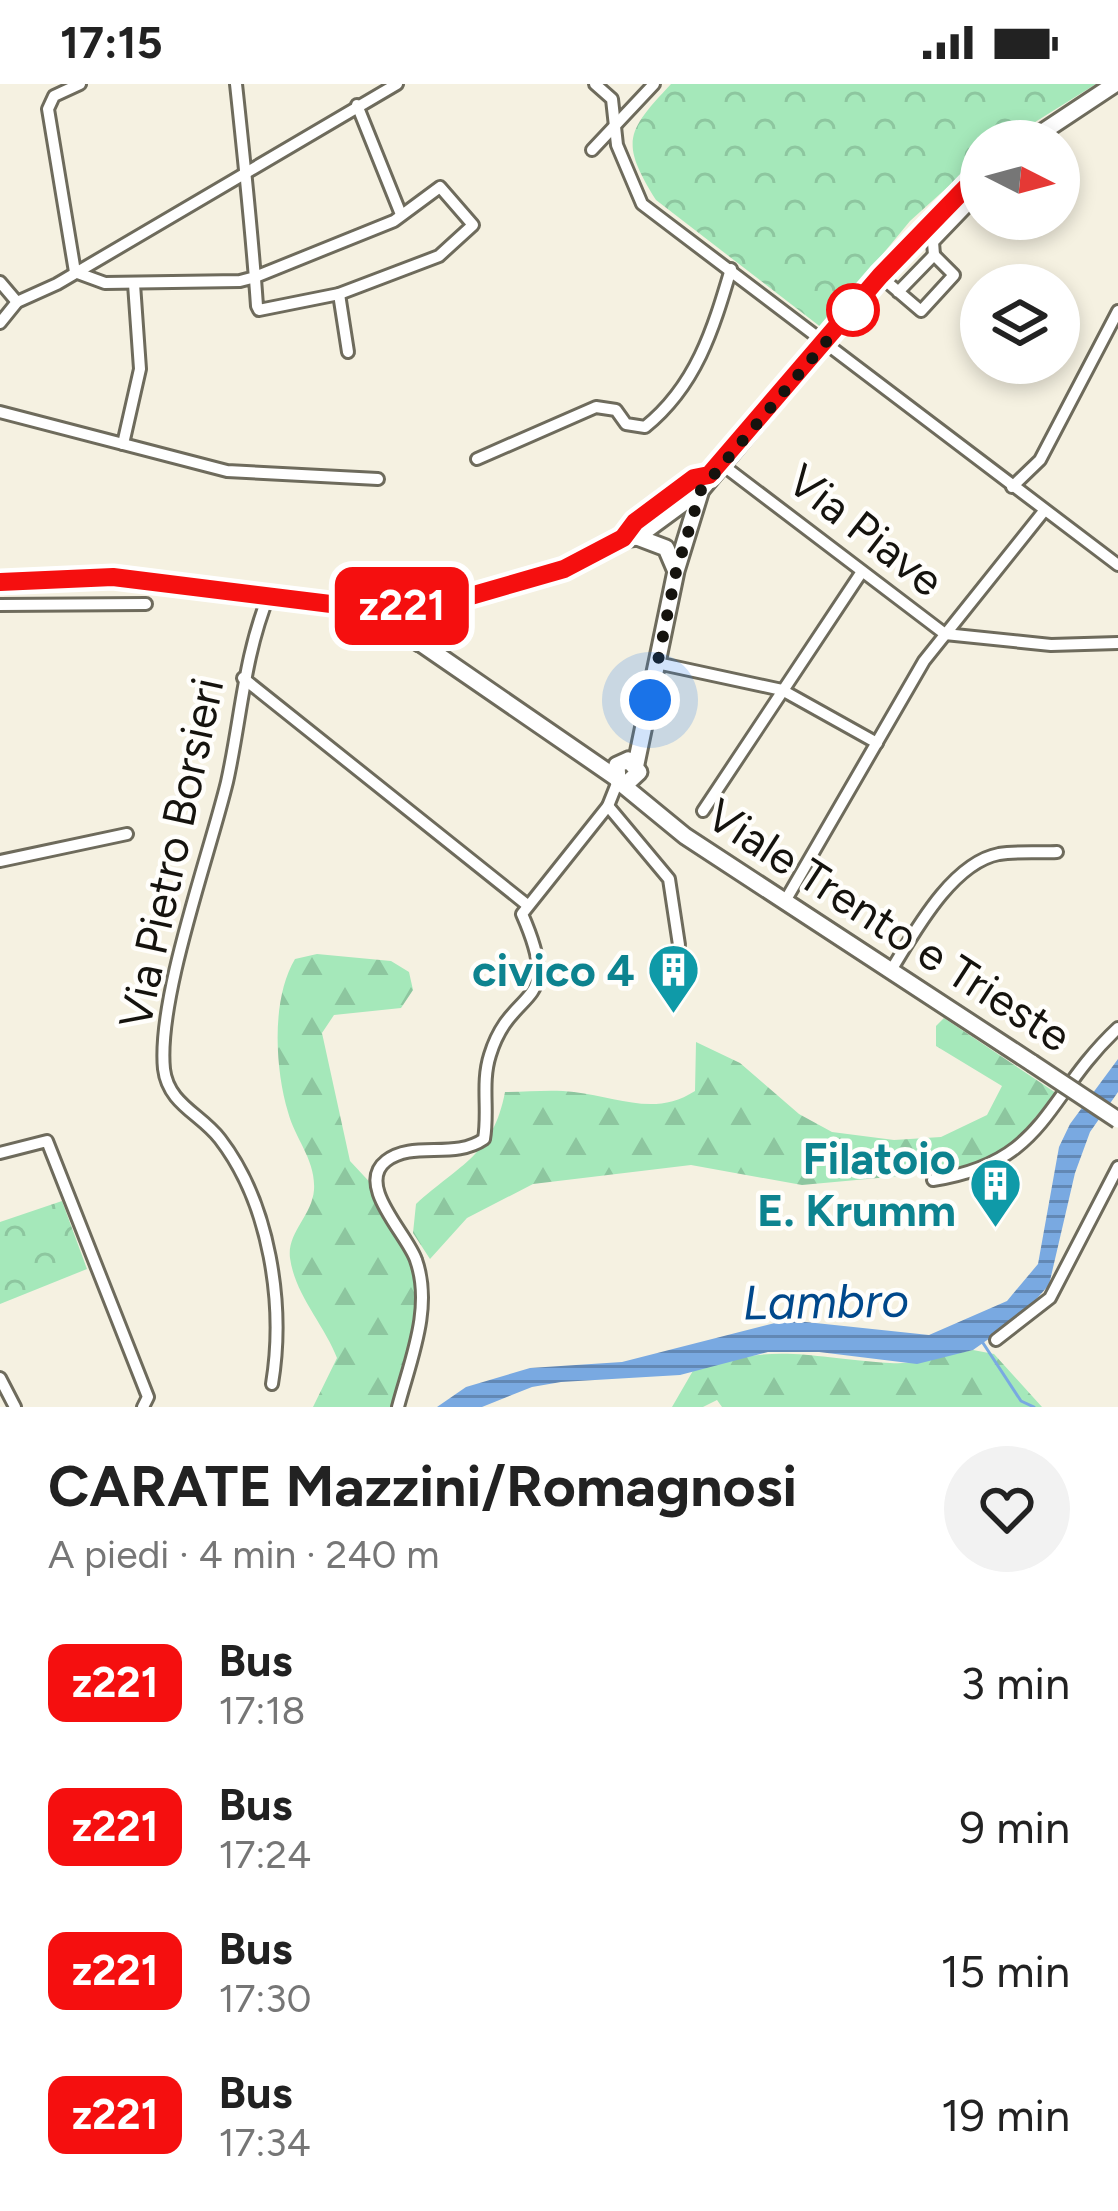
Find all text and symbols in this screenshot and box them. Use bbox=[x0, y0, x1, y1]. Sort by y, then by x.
text: 17:15 bbox=[60, 15, 163, 69]
north arrow bbox=[960, 120, 1080, 240]
map controls bbox=[960, 120, 1080, 384]
button: layers bbox=[960, 264, 1080, 384]
unlabelled marker bbox=[828, 285, 878, 335]
street label: Via Piave bbox=[778, 453, 954, 607]
line badge: z221 bbox=[318, 567, 486, 645]
text: z221 bbox=[359, 580, 445, 631]
your location bbox=[620, 670, 680, 730]
street label: Via Pietro Borsieri bbox=[108, 673, 234, 1033]
street label: Viale Trento e Trieste bbox=[697, 787, 1081, 1063]
building icon: civico 4 bbox=[646, 942, 702, 1016]
place label: civico 4 bbox=[472, 943, 635, 997]
place label: Filatoio E. Krumm bbox=[757, 1131, 956, 1237]
building icon: Filatoio E. Krumm bbox=[967, 1156, 1023, 1230]
water label: Lambro bbox=[742, 1271, 910, 1331]
button: heart bbox=[944, 1446, 1070, 1572]
text: CARATE Mazzini/Romagnosi bbox=[48, 1452, 797, 1520]
text: A piedi · 4 min · 240 m bbox=[48, 1531, 439, 1578]
text: Bus bbox=[218, 1633, 292, 1687]
text: 3 min bbox=[961, 1656, 1070, 1710]
text: z221 bbox=[72, 1657, 158, 1708]
text: 17:18 bbox=[218, 1687, 305, 1734]
text: Bus bbox=[218, 1777, 292, 1831]
text: 9 min bbox=[960, 1800, 1070, 1854]
text: z221 bbox=[72, 1801, 158, 1852]
text: 17:24 bbox=[218, 1831, 311, 1878]
text: Bus bbox=[218, 1921, 292, 1975]
text: 15 min bbox=[941, 1944, 1070, 1998]
text: z221 bbox=[72, 1945, 158, 1996]
text: 17:30 bbox=[218, 1975, 312, 2022]
text: Bus bbox=[218, 2065, 292, 2119]
text: 19 min bbox=[941, 2088, 1070, 2142]
text: z221 bbox=[72, 2089, 158, 2140]
text: 17:34 bbox=[218, 2119, 311, 2166]

